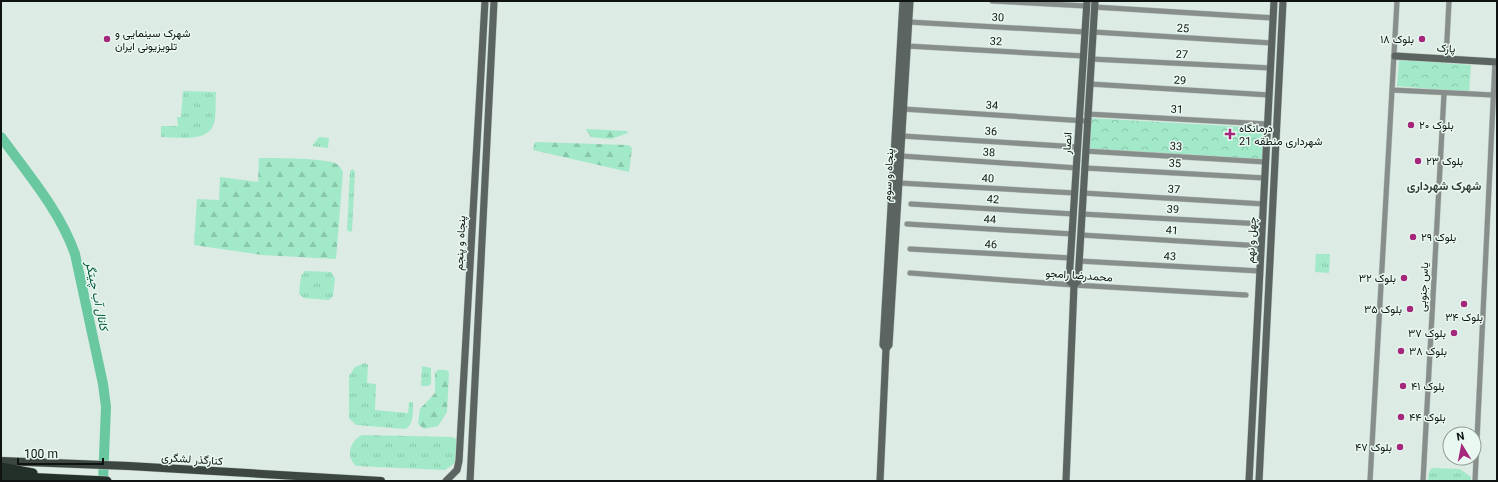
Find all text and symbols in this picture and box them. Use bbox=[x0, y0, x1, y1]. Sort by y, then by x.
street label: 30 bbox=[991, 10, 1005, 27]
street label: 25 bbox=[1176, 21, 1190, 38]
place label: شهرک سینمایی و تلویزیونی ایران bbox=[115, 26, 191, 56]
place label: بلوک ۱۸ bbox=[1380, 32, 1414, 49]
marker: شهرک سینمایی و تلویزیونی ایران bbox=[102, 34, 112, 44]
street label: 32 bbox=[989, 34, 1003, 51]
marker: بلوک ۱۸ bbox=[1417, 34, 1427, 44]
street label: پارک bbox=[1436, 41, 1456, 58]
street label: 27 bbox=[1175, 47, 1189, 64]
street label: 29 bbox=[1173, 73, 1187, 90]
street label: 34 bbox=[985, 98, 999, 115]
street label: 31 bbox=[1170, 102, 1184, 119]
place label: بلوک ۲۰ bbox=[1419, 118, 1454, 135]
marker: بلوک ۲۰ bbox=[1406, 120, 1416, 130]
place label: درمانگاه شهرداری منطقه 21 bbox=[1239, 121, 1323, 151]
street label: 36 bbox=[984, 124, 998, 141]
marker: درمانگاه شهرداری منطقه 21 bbox=[1224, 128, 1236, 140]
street label: انصار bbox=[1059, 132, 1078, 156]
street label: 33 bbox=[1169, 139, 1183, 156]
street label: 38 bbox=[982, 145, 996, 162]
street label: پنجاه و سوم bbox=[880, 148, 899, 202]
place label: بلوک ۲۳ bbox=[1426, 154, 1463, 171]
street label: 35 bbox=[1168, 156, 1182, 173]
marker: بلوک ۲۳ bbox=[1413, 156, 1423, 166]
street label: 40 bbox=[981, 171, 995, 188]
district label: شهرک شهرداری bbox=[1407, 178, 1482, 196]
street label: 37 bbox=[1167, 182, 1181, 199]
street label: 42 bbox=[986, 192, 1000, 209]
street label: 39 bbox=[1166, 202, 1180, 219]
street label: 44 bbox=[983, 212, 997, 229]
street label: پنجاه و پنجم bbox=[452, 215, 471, 271]
street label: چهل و نهم bbox=[1243, 216, 1262, 264]
street label: 41 bbox=[1165, 223, 1179, 240]
place label: بلوک ۲۹ bbox=[1421, 230, 1456, 247]
marker: بلوک ۲۹ bbox=[1408, 232, 1418, 242]
street label: 46 bbox=[984, 237, 998, 254]
street label: 43 bbox=[1163, 249, 1177, 266]
water label: کانال آب چیتگر bbox=[80, 259, 113, 335]
street label: یاس جنوبی bbox=[1415, 262, 1434, 312]
street label: محمدرضا رامجو bbox=[1045, 266, 1113, 287]
place label: بلوک ۳۲ bbox=[1359, 271, 1396, 288]
marker: بلوک ۳۲ bbox=[1399, 273, 1409, 283]
marker: بلوک ۳۴ bbox=[1459, 299, 1469, 309]
place label: بلوک ۳۵ bbox=[1364, 302, 1402, 319]
marker: بلوک ۳۵ bbox=[1405, 304, 1415, 314]
place label: بلوک ۳۴ bbox=[1445, 310, 1483, 327]
place label: بلوک ۳۷ bbox=[1408, 326, 1446, 343]
marker: بلوک ۳۷ bbox=[1449, 328, 1459, 338]
place label: بلوک ۳۸ bbox=[1409, 344, 1447, 361]
marker: بلوک ۳۸ bbox=[1396, 346, 1406, 356]
place label: بلوک ۴۱ bbox=[1411, 379, 1445, 396]
marker: بلوک ۴۱ bbox=[1398, 381, 1408, 391]
place label: بلوک ۴۴ bbox=[1409, 410, 1446, 427]
marker: بلوک ۴۴ bbox=[1396, 412, 1406, 422]
north arrow bbox=[1442, 426, 1482, 466]
text: N bbox=[1455, 429, 1466, 447]
scale bar bbox=[18, 440, 103, 466]
place label: بلوک ۴۷ bbox=[1355, 440, 1392, 457]
marker: بلوک ۴۷ bbox=[1395, 442, 1405, 452]
text: 100 m bbox=[24, 446, 58, 464]
street label: کنارگذر لشگری bbox=[161, 450, 223, 471]

